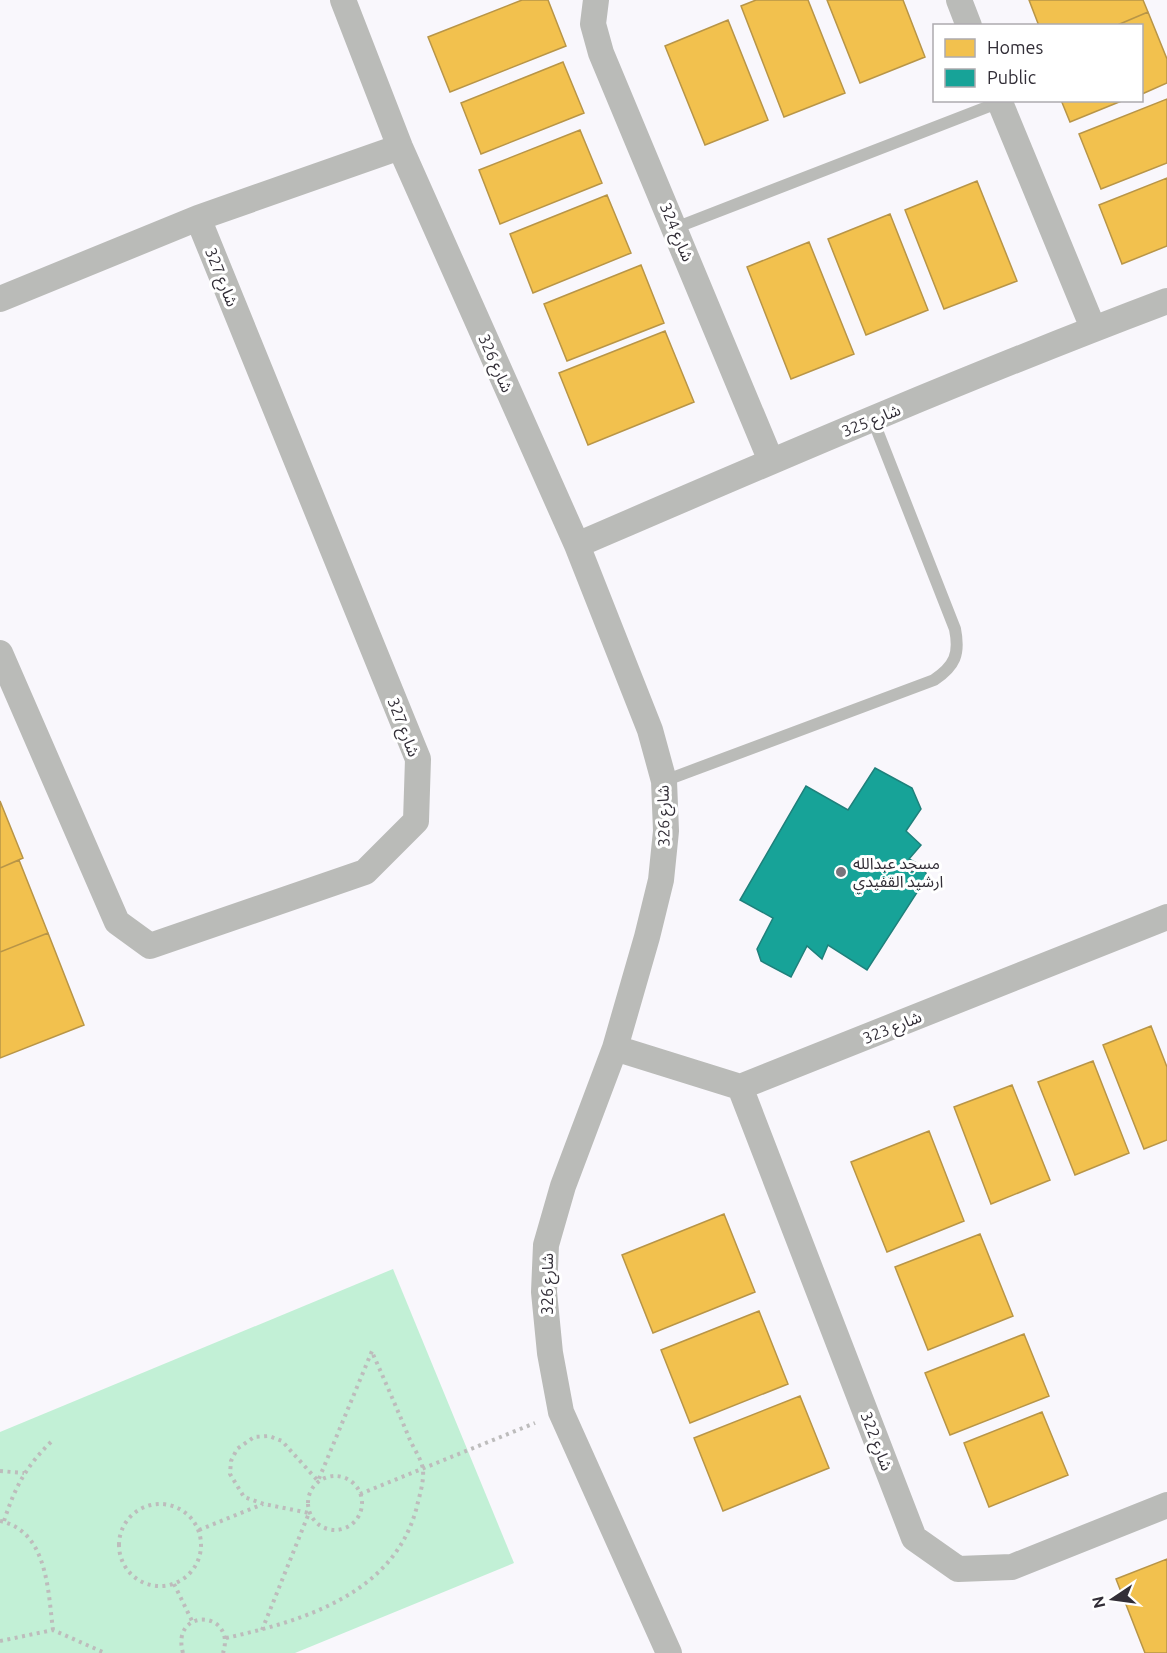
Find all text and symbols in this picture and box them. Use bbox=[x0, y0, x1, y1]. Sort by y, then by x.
legend bbox=[933, 24, 1143, 102]
text: Homes bbox=[987, 37, 1044, 57]
text: Public bbox=[987, 67, 1036, 87]
street label: شارع 324 bbox=[653, 200, 697, 266]
street label: شارع 327 bbox=[198, 245, 242, 311]
street label: شارع 326 bbox=[472, 331, 517, 397]
street label: شارع 325 bbox=[839, 400, 905, 444]
street label: شارع 327 bbox=[381, 695, 424, 761]
street label: شارع 326 bbox=[653, 785, 677, 847]
place label: مسجد عبدالله ارشيد القفيدي bbox=[853, 854, 943, 894]
marker: مسجد عبدالله ارشيد القفيدي bbox=[834, 865, 848, 879]
street label: شارع 323 bbox=[860, 1007, 926, 1051]
street label: شارع 326 bbox=[538, 1253, 560, 1315]
street label: شارع 322 bbox=[854, 1409, 897, 1475]
north arrow bbox=[1083, 1569, 1143, 1629]
text: N bbox=[1088, 1595, 1108, 1610]

